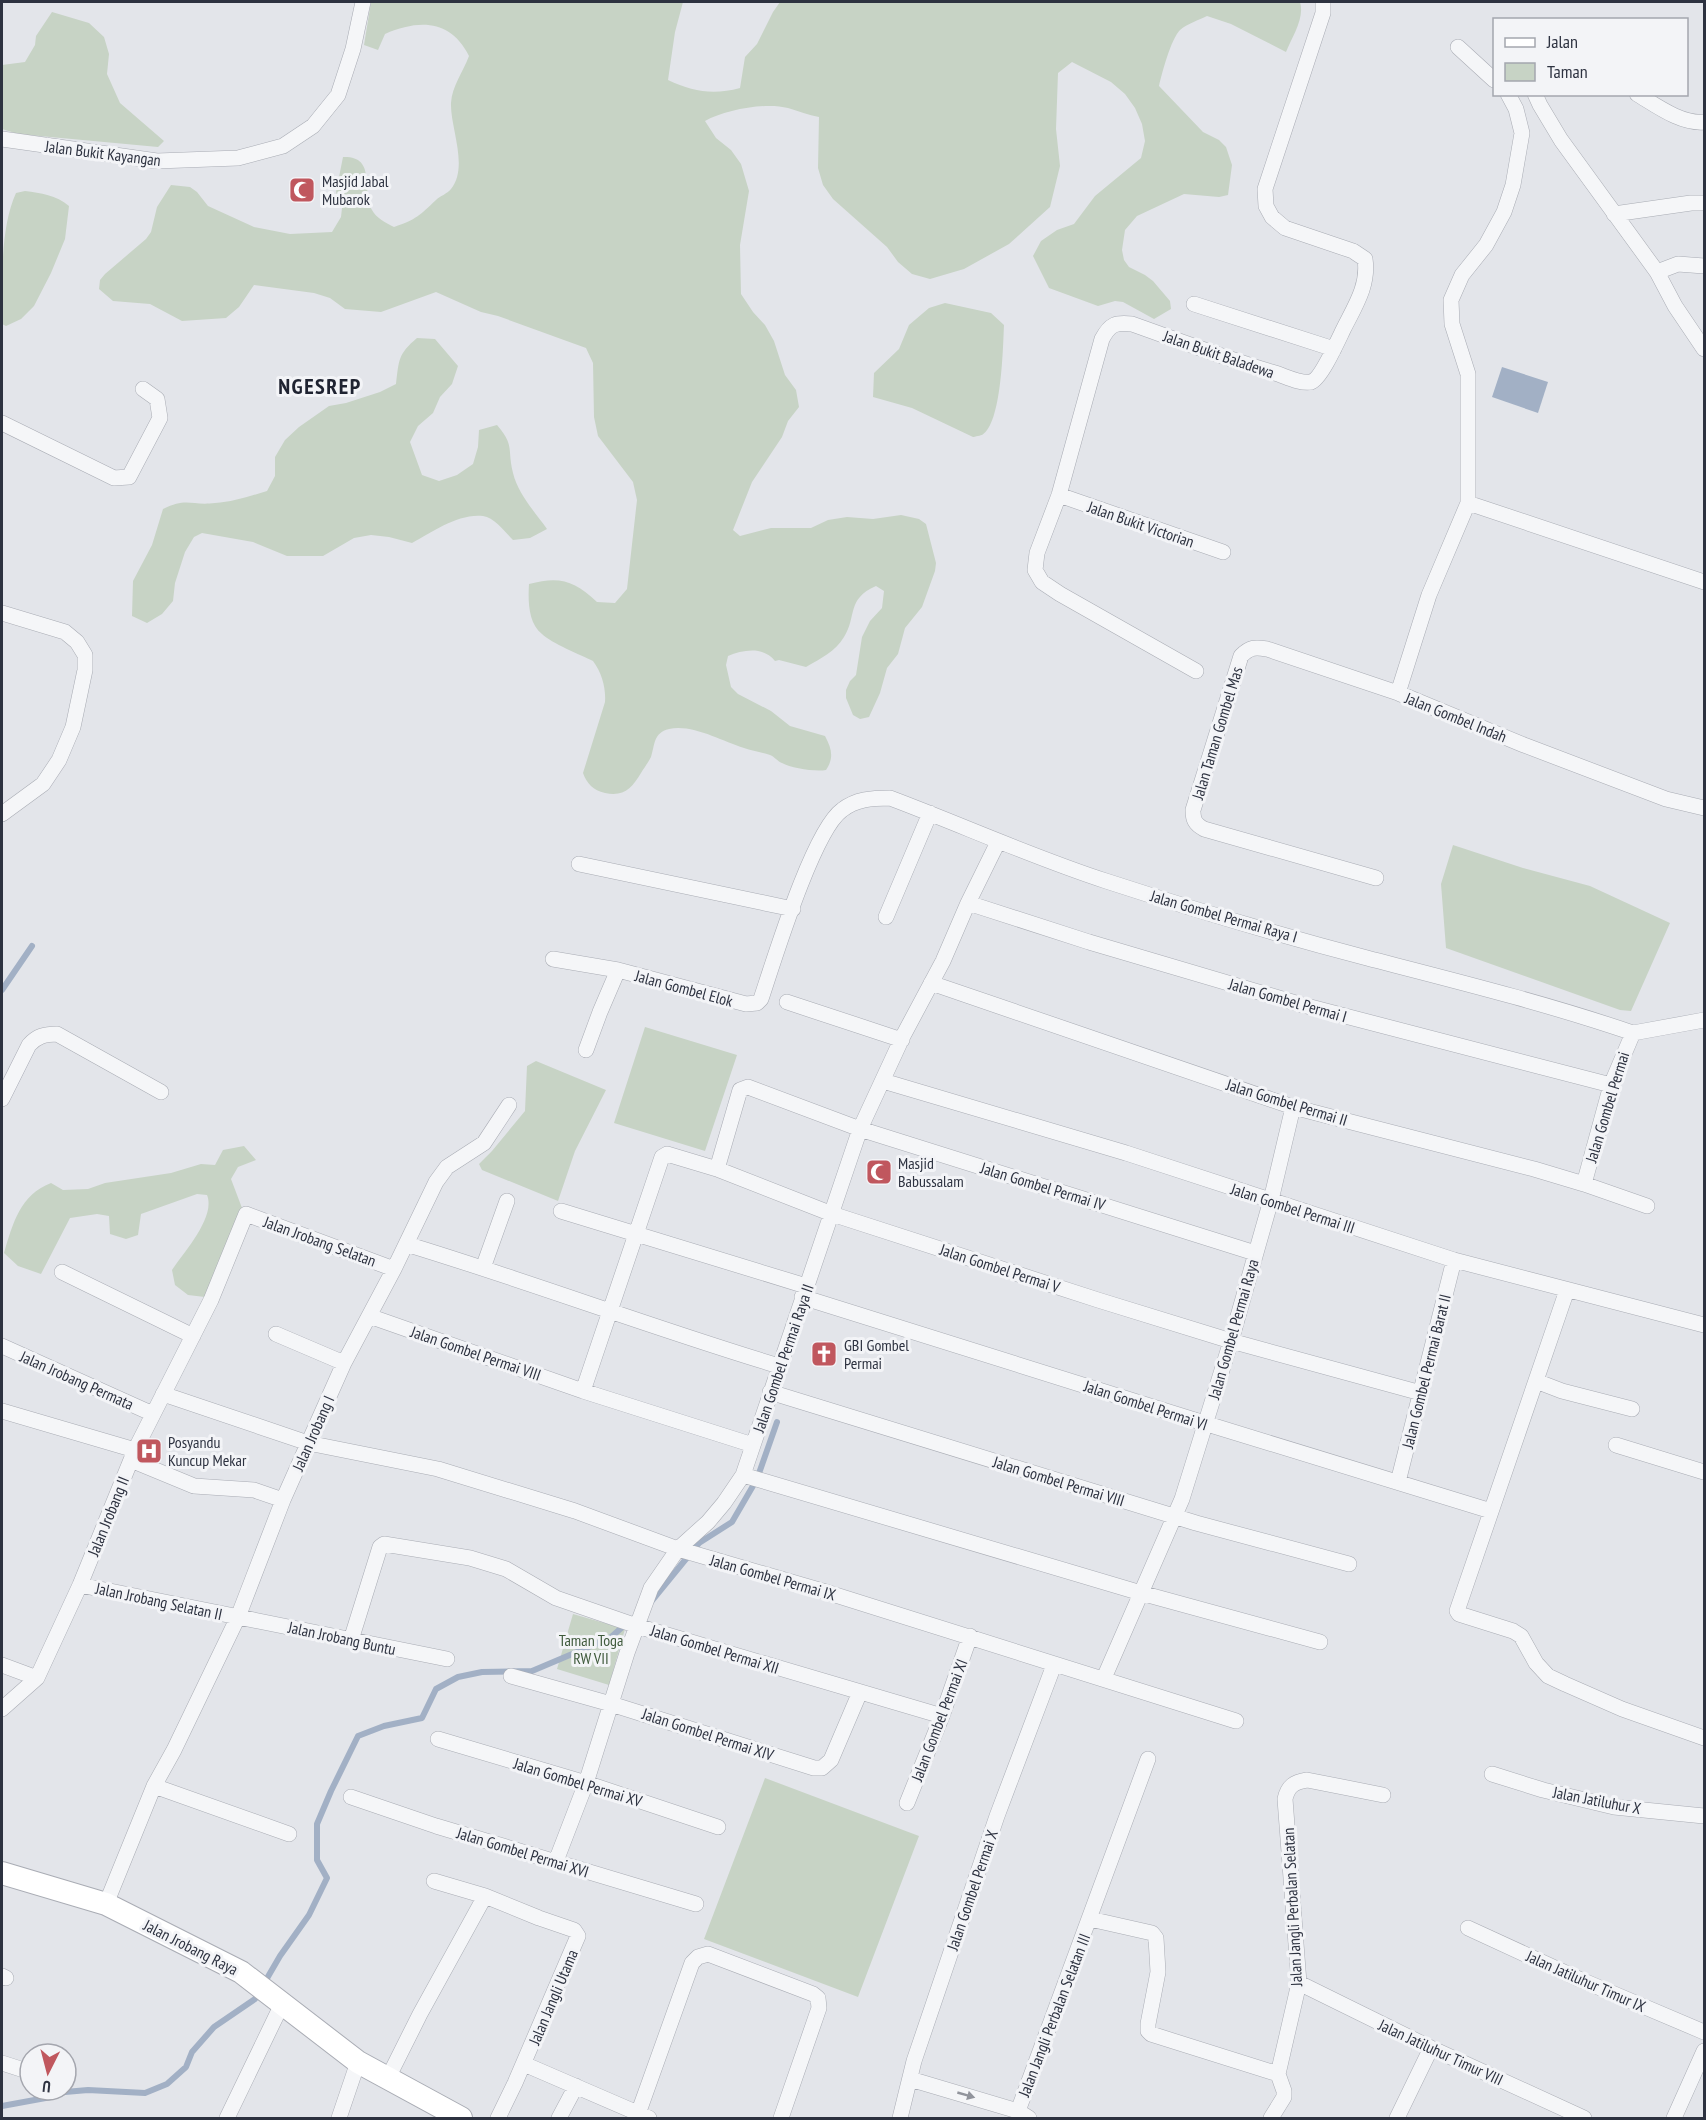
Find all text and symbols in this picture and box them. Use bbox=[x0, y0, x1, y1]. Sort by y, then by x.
legend bbox=[1493, 18, 1688, 96]
text: Jalan bbox=[1546, 30, 1578, 53]
text: Taman bbox=[1547, 60, 1588, 83]
street label: Jalan Bukit Kayangan bbox=[43, 136, 162, 170]
place label: Masjid Jabal Mubarok bbox=[322, 171, 389, 209]
mosque icon: Masjid Jabal Mubarok bbox=[287, 175, 317, 205]
street label: Jalan Bukit Baladewa bbox=[1160, 325, 1277, 382]
district label: NGESREP bbox=[278, 372, 362, 400]
street label: Jalan Bukit Victorian bbox=[1084, 496, 1197, 552]
street label: Jalan Taman Gombel Mas bbox=[1187, 664, 1247, 803]
street label: Jalan Gombel Indah bbox=[1401, 687, 1510, 746]
street label: Jalan Gombel Permai Raya I bbox=[1147, 885, 1300, 947]
street label: Jalan Gombel Elok bbox=[632, 965, 736, 1011]
street label: Jalan Gombel Permai I bbox=[1226, 973, 1349, 1026]
street label: Jalan Gombel Permai bbox=[1580, 1049, 1633, 1166]
street label: Jalan Gombel Permai II bbox=[1223, 1074, 1350, 1130]
place label: Masjid Babussalam bbox=[898, 1153, 964, 1191]
mosque icon: Masjid Babussalam bbox=[864, 1157, 894, 1187]
street label: Jalan Gombel Permai IV bbox=[977, 1157, 1108, 1215]
street label: Jalan Gombel Permai III bbox=[1227, 1178, 1358, 1237]
street label: Jalan Jrobang Selatan bbox=[260, 1211, 379, 1271]
street label: Jalan Gombel Permai V bbox=[936, 1239, 1063, 1297]
street label: Jalan Gombel Permai Raya bbox=[1203, 1257, 1263, 1402]
street label: Jalan Gombel Permai Raya II bbox=[748, 1281, 818, 1436]
street label: Jalan Gombel Permai Barat II bbox=[1397, 1292, 1455, 1451]
street label: Jalan Gombel Permai VIII bbox=[407, 1321, 544, 1385]
place label: GBI Gombel Permai bbox=[844, 1335, 909, 1373]
church icon: GBI Gombel Permai bbox=[809, 1339, 839, 1369]
street label: Jalan Jrobang Permata bbox=[16, 1346, 137, 1414]
street label: Jalan Gombel Permai VI bbox=[1081, 1375, 1210, 1434]
street label: Jalan Jrobang I bbox=[287, 1392, 338, 1475]
place label: Posyandu Kuncup Mekar bbox=[168, 1432, 247, 1470]
hospital icon: Posyandu Kuncup Mekar bbox=[134, 1436, 164, 1466]
street label: Jalan Gombel Permai VIII bbox=[990, 1451, 1127, 1510]
street label: Jalan Jrobang II bbox=[83, 1473, 133, 1560]
street label: Jalan Gombel Permai IX bbox=[707, 1549, 838, 1605]
street label: Jalan Jrobang Selatan II bbox=[93, 1578, 224, 1624]
street label: Jalan Jrobang Buntu bbox=[285, 1617, 398, 1659]
street label: Jalan Gombel Permai XII bbox=[647, 1620, 782, 1678]
park label: Taman Toga RW VII bbox=[559, 1630, 623, 1668]
street label: Jalan Gombel Permai XI bbox=[906, 1656, 972, 1785]
street label: Jalan Gombel Permai XIV bbox=[639, 1703, 777, 1765]
street label: Jalan Gombel Permai XV bbox=[511, 1753, 645, 1811]
street label: Jalan Jatiluhur X bbox=[1550, 1782, 1643, 1818]
street label: Jalan Gombel Permai XVI bbox=[454, 1822, 591, 1882]
street label: Jalan Gombel Permai X bbox=[942, 1827, 1002, 1954]
street label: Jalan Jangli Perbalan Selatan bbox=[1278, 1827, 1306, 1988]
street label: Jalan Jrobang Raya bbox=[140, 1914, 241, 1979]
street label: Jalan Jangli Perbalan Selatan III bbox=[1013, 1931, 1094, 2100]
street label: Jalan Jatiluhur Timur IX bbox=[1522, 1945, 1649, 2016]
street label: Jalan Jangli Utama bbox=[524, 1946, 582, 2049]
street label: Jalan Jatiluhur Timur VIII bbox=[1375, 2014, 1506, 2090]
north arrow bbox=[18, 2042, 78, 2102]
text: U bbox=[41, 2077, 52, 2097]
one-way arrow bbox=[957, 2091, 975, 2100]

